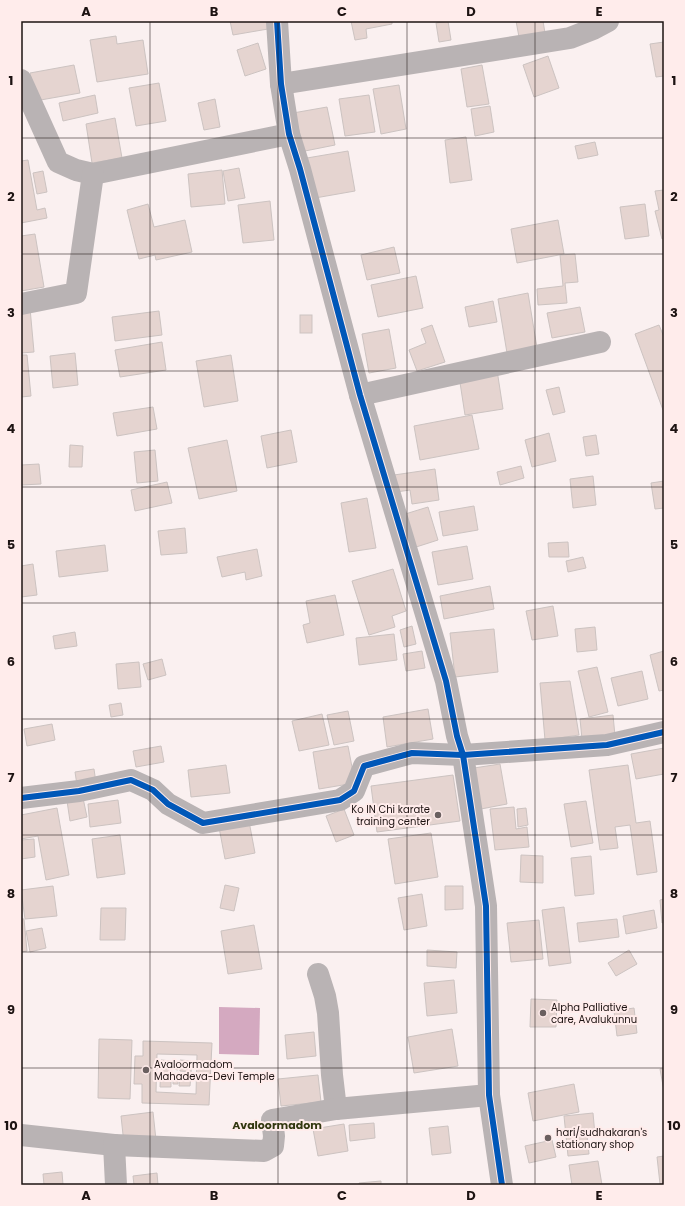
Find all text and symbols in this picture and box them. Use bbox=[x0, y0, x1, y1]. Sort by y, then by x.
text: A bbox=[81, 2, 91, 21]
text: B bbox=[210, 2, 219, 21]
text: C bbox=[337, 2, 347, 21]
text: D bbox=[466, 2, 476, 21]
text: E bbox=[595, 2, 603, 21]
text: 1 bbox=[9, 71, 13, 90]
text: 1 bbox=[672, 71, 676, 90]
text: 2 bbox=[7, 187, 15, 206]
text: 2 bbox=[670, 187, 678, 206]
text: 3 bbox=[7, 303, 15, 322]
text: 3 bbox=[670, 303, 678, 322]
text: 4 bbox=[7, 419, 16, 438]
text: 4 bbox=[670, 419, 679, 438]
text: 5 bbox=[7, 535, 15, 554]
text: 5 bbox=[670, 535, 678, 554]
text: 6 bbox=[7, 652, 15, 671]
text: 6 bbox=[670, 652, 678, 671]
text: 7 bbox=[8, 768, 15, 787]
text: 7 bbox=[671, 768, 678, 787]
place label: Ko IN Chi karate training center bbox=[351, 802, 430, 829]
marker: Ko IN Chi karate training center bbox=[433, 810, 443, 820]
text: 8 bbox=[7, 884, 15, 903]
text: 8 bbox=[670, 884, 678, 903]
text: 9 bbox=[7, 1000, 15, 1019]
place label: Alpha Palliative care, Avalukunnu bbox=[551, 1000, 637, 1027]
text: 9 bbox=[670, 1000, 678, 1019]
marker: Alpha Palliative care, Avalukunnu bbox=[538, 1008, 548, 1018]
place label: Avaloormadom Mahadeva-Devi Temple bbox=[154, 1057, 275, 1084]
marker: Avaloormadom Mahadeva-Devi Temple bbox=[141, 1065, 151, 1075]
text: 10 bbox=[4, 1116, 18, 1135]
text: 10 bbox=[667, 1116, 681, 1135]
district label: Avaloormadom bbox=[232, 1117, 322, 1133]
place label: hari/sudhakaran's stationary shop bbox=[556, 1125, 647, 1152]
marker: hari/sudhakaran's stationary shop bbox=[543, 1133, 553, 1143]
text: A bbox=[81, 1186, 91, 1205]
text: B bbox=[210, 1186, 219, 1205]
text: C bbox=[337, 1186, 347, 1205]
text: D bbox=[466, 1186, 476, 1205]
text: E bbox=[595, 1186, 603, 1205]

